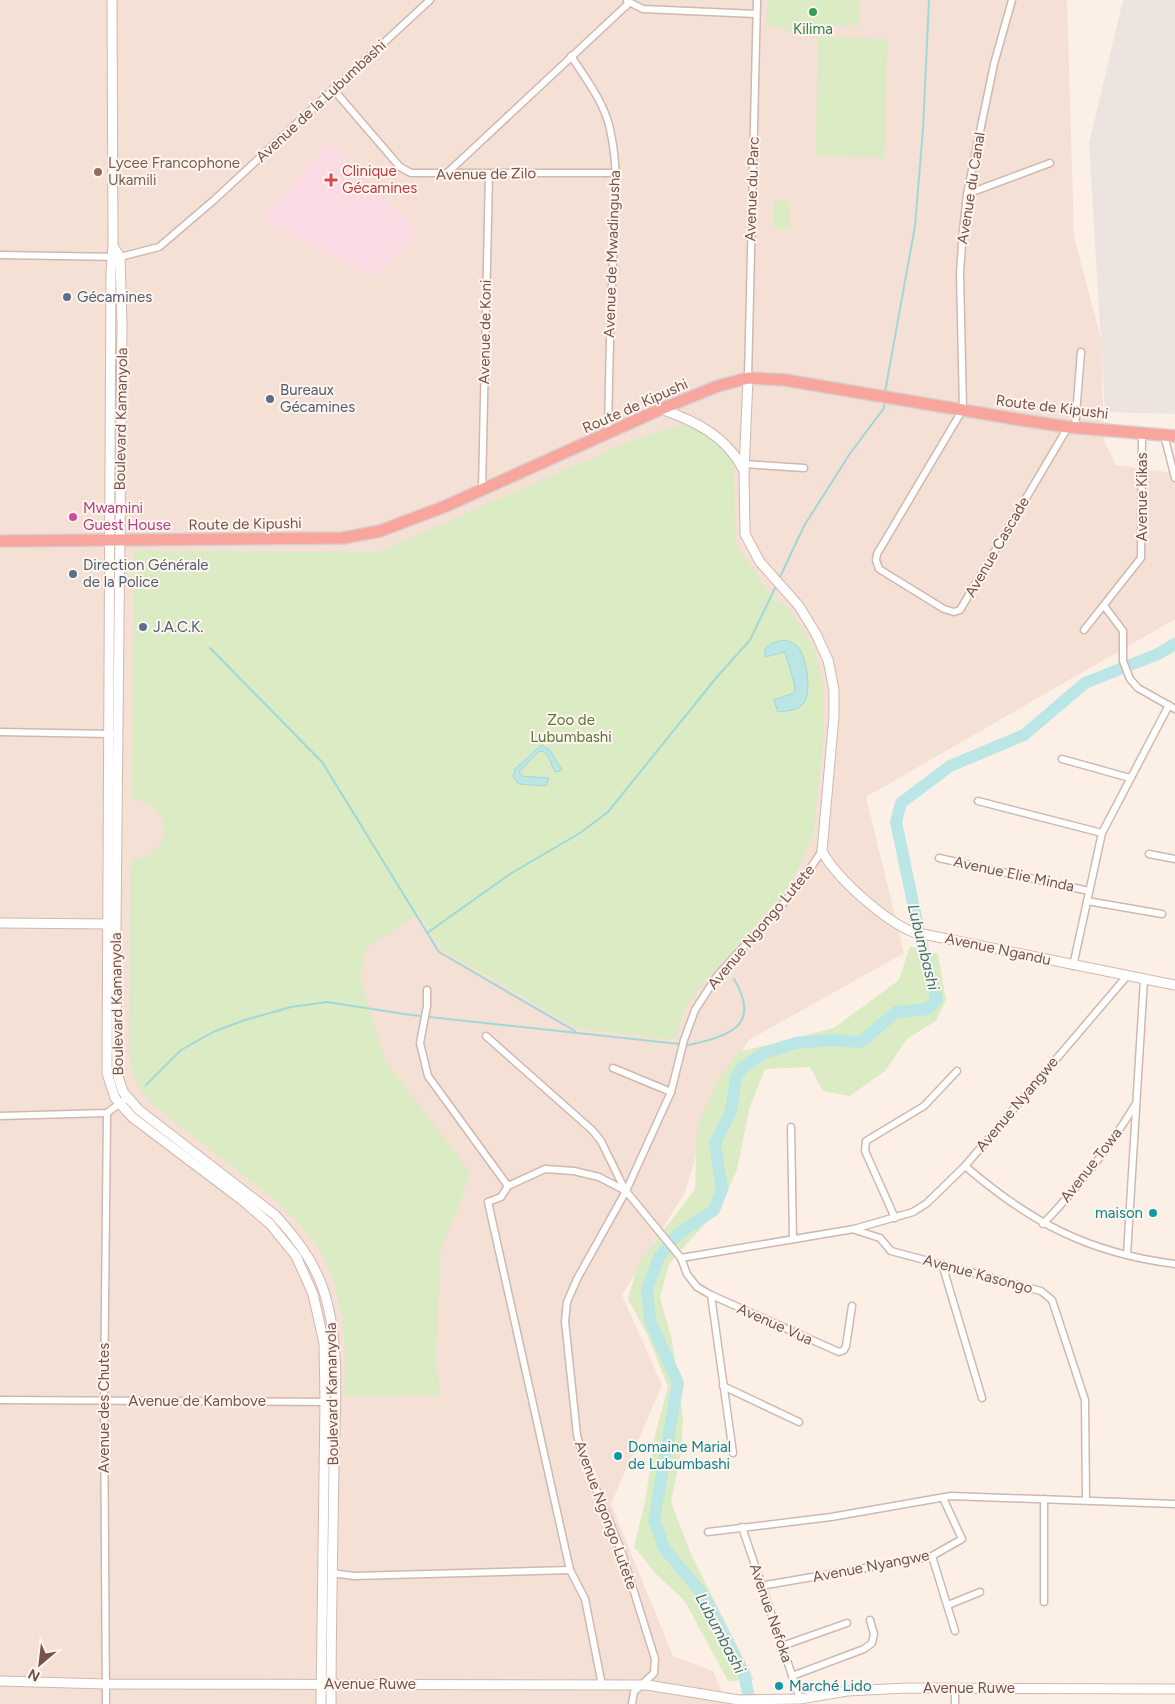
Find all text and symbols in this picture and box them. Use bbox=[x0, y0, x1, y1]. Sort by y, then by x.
marker: Kilima bbox=[807, 6, 819, 18]
place label: Kilima bbox=[793, 20, 833, 38]
street label: Avenue de la Lubumbashi bbox=[252, 36, 390, 166]
street label: Avenue du Canal bbox=[953, 131, 989, 245]
street label: Avenue du Parc bbox=[741, 136, 763, 242]
place label: Lycee Francophone Ukamili bbox=[108, 154, 240, 189]
place label: Clinique Gécamines bbox=[342, 162, 417, 197]
street label: Avenue de Zilo bbox=[436, 164, 537, 184]
marker: Lycee Francophone Ukamili bbox=[92, 166, 104, 178]
street label: Avenue de Mwadingusha bbox=[600, 170, 624, 338]
marker: Clinique Gécamines bbox=[324, 173, 338, 187]
street label: Avenue de Koni bbox=[475, 279, 495, 385]
place label: Gécamines bbox=[77, 288, 152, 306]
marker: Gécamines bbox=[61, 291, 73, 303]
street label: Boulevard Kamanyola bbox=[111, 347, 131, 491]
street label: Route de Kipushi bbox=[580, 375, 690, 437]
place label: Bureaux Gécamines bbox=[280, 381, 355, 416]
street label: Route de Kipushi bbox=[995, 391, 1109, 423]
marker: Bureaux Gécamines bbox=[264, 393, 276, 405]
street label: Avenue Kikas bbox=[1133, 453, 1151, 541]
street label: Avenue Cascade bbox=[961, 494, 1033, 600]
place label: Mwamini Guest House bbox=[83, 499, 171, 534]
marker: Mwamini Guest House bbox=[67, 511, 79, 523]
street label: Route de Kipushi bbox=[188, 514, 302, 534]
place label: Direction Générale de la Police bbox=[83, 556, 209, 591]
marker: Direction Générale de la Police bbox=[67, 568, 79, 580]
place label: J.A.C.K. bbox=[153, 618, 203, 636]
marker: J.A.C.K. bbox=[137, 621, 149, 633]
park label: Zoo de Lubumbashi bbox=[530, 711, 612, 746]
street label: Avenue Elie Minda bbox=[952, 852, 1076, 896]
street label: Avenue Ngongo Lutete bbox=[704, 861, 818, 993]
water label: Lubumbashi bbox=[904, 902, 943, 992]
street label: Avenue Ngandu bbox=[943, 929, 1053, 969]
street label: Boulevard Kamanyola bbox=[107, 932, 127, 1076]
street label: Avenue Nyangwe bbox=[972, 1053, 1062, 1155]
street label: Avenue Towa bbox=[1056, 1124, 1126, 1206]
place label: maison bbox=[1095, 1204, 1143, 1222]
marker: maison bbox=[1147, 1207, 1159, 1219]
street label: Avenue Kasongo bbox=[921, 1251, 1035, 1297]
street label: Avenue Vua bbox=[734, 1299, 816, 1349]
street label: Boulevard Kamanyola bbox=[322, 1322, 342, 1466]
street label: Avenue des Chutes bbox=[95, 1343, 113, 1473]
street label: Avenue de Kambove bbox=[128, 1392, 266, 1410]
street label: Avenue Ngongo Lutete bbox=[571, 1438, 641, 1592]
place label: Domaine Marial de Lubumbashi bbox=[628, 1438, 731, 1473]
marker: Domaine Marial de Lubumbashi bbox=[612, 1450, 624, 1462]
street label: Avenue Nyangwe bbox=[811, 1546, 931, 1586]
street label: Avenue Nefoka bbox=[746, 1561, 796, 1665]
water label: Lubumbashi bbox=[691, 1590, 750, 1677]
north arrow bbox=[15, 1639, 65, 1689]
text: N bbox=[25, 1665, 43, 1685]
street label: Avenue Ruwe bbox=[324, 1675, 416, 1693]
place label: Marché Lido bbox=[789, 1677, 872, 1695]
street label: Avenue Ruwe bbox=[923, 1679, 1015, 1697]
marker: Marché Lido bbox=[773, 1680, 785, 1692]

